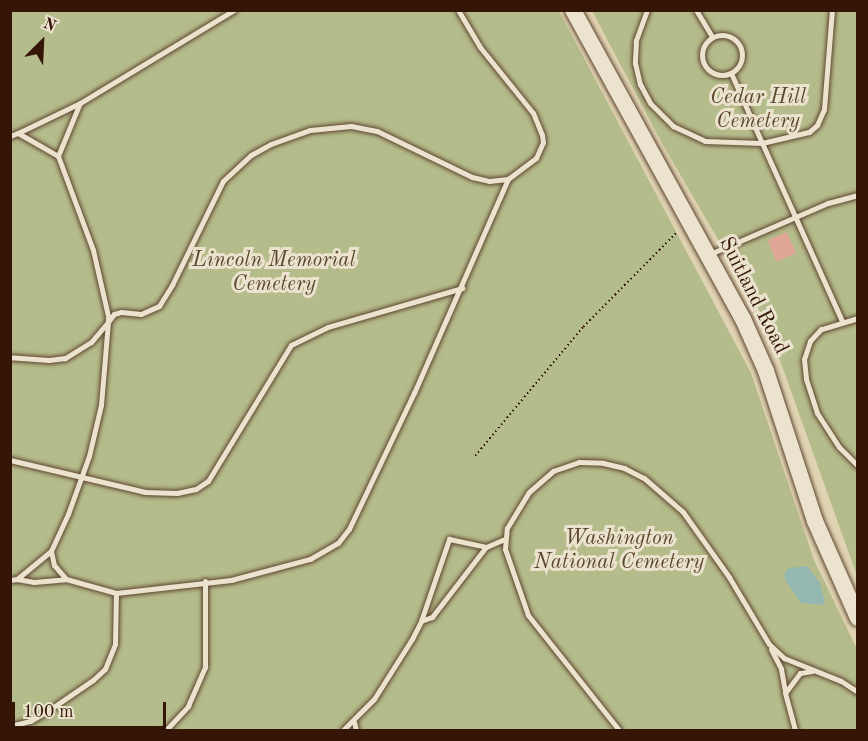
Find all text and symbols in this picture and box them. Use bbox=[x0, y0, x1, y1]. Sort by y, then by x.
north arrow bbox=[12, 12, 72, 72]
text: N bbox=[40, 16, 58, 35]
park label: Cedar Hill Cemetery bbox=[710, 85, 806, 135]
street label: Suitland Road bbox=[713, 233, 793, 359]
park label: Lincoln Memorial Cemetery bbox=[192, 248, 356, 298]
park label: Washington National Cemetery bbox=[534, 526, 704, 576]
scale bar bbox=[15, 690, 170, 728]
text: 100 m bbox=[23, 703, 74, 721]

